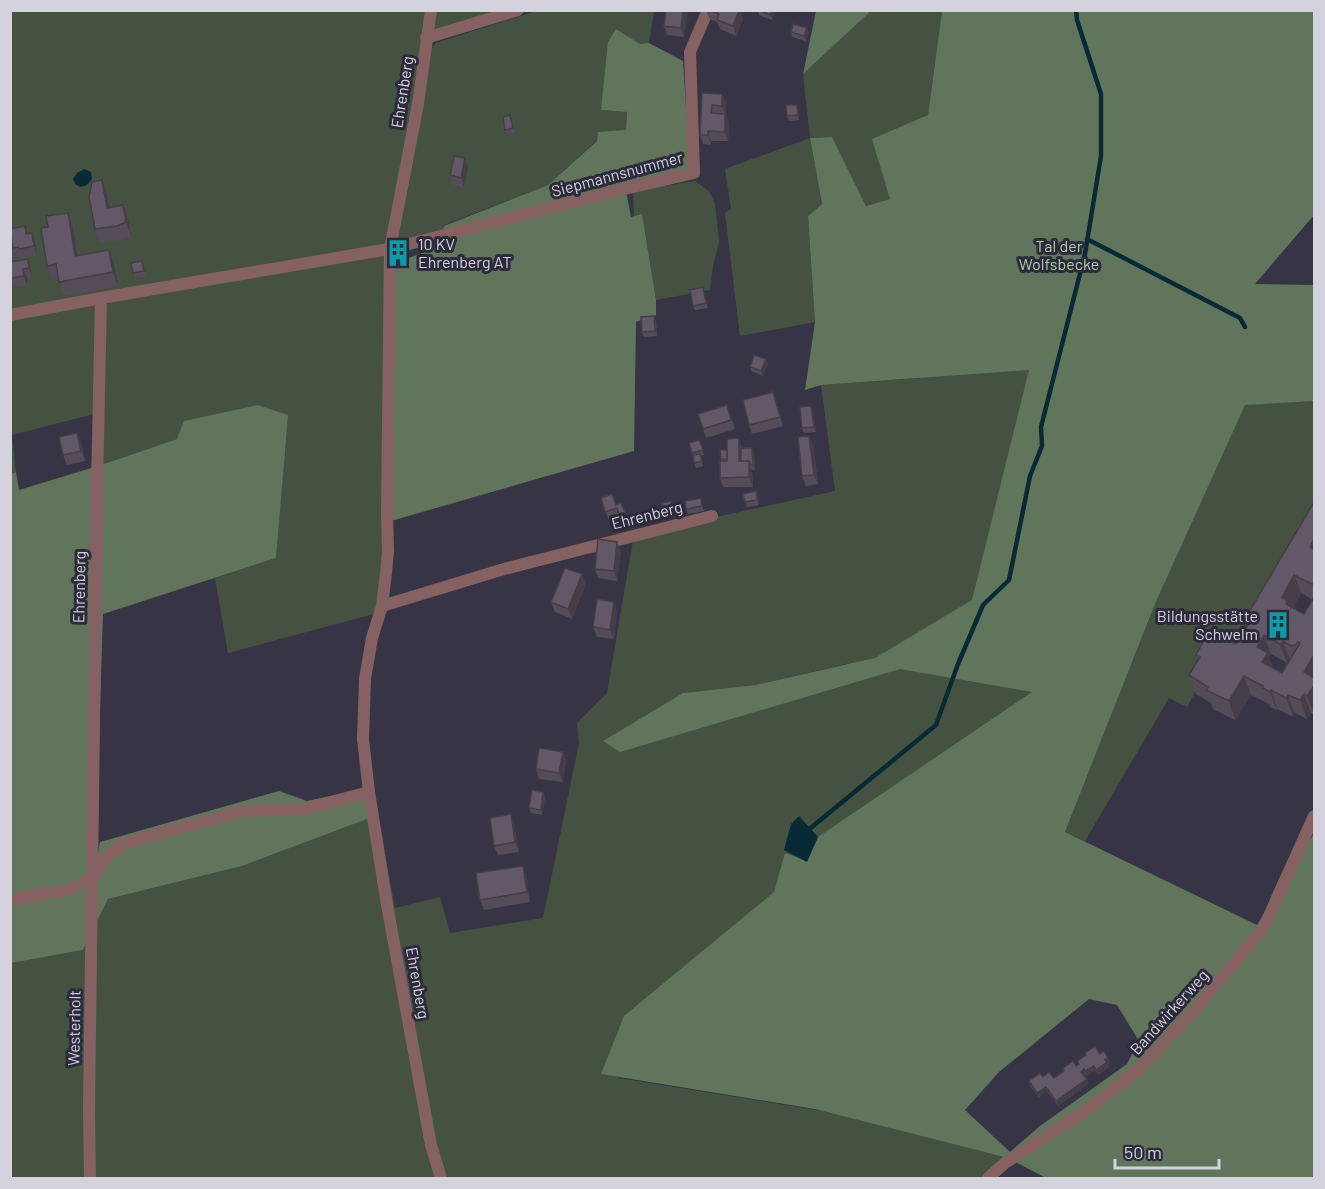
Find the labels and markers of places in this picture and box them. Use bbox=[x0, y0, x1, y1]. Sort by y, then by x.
place label: 10 KV Ehrenberg AT bbox=[418, 234, 512, 271]
building icon: 10 KV Ehrenberg AT bbox=[383, 238, 413, 268]
place label: Bildungsstätte Schwelm bbox=[1157, 606, 1258, 643]
building icon: Bildungsstätte Schwelm bbox=[1263, 610, 1293, 640]

